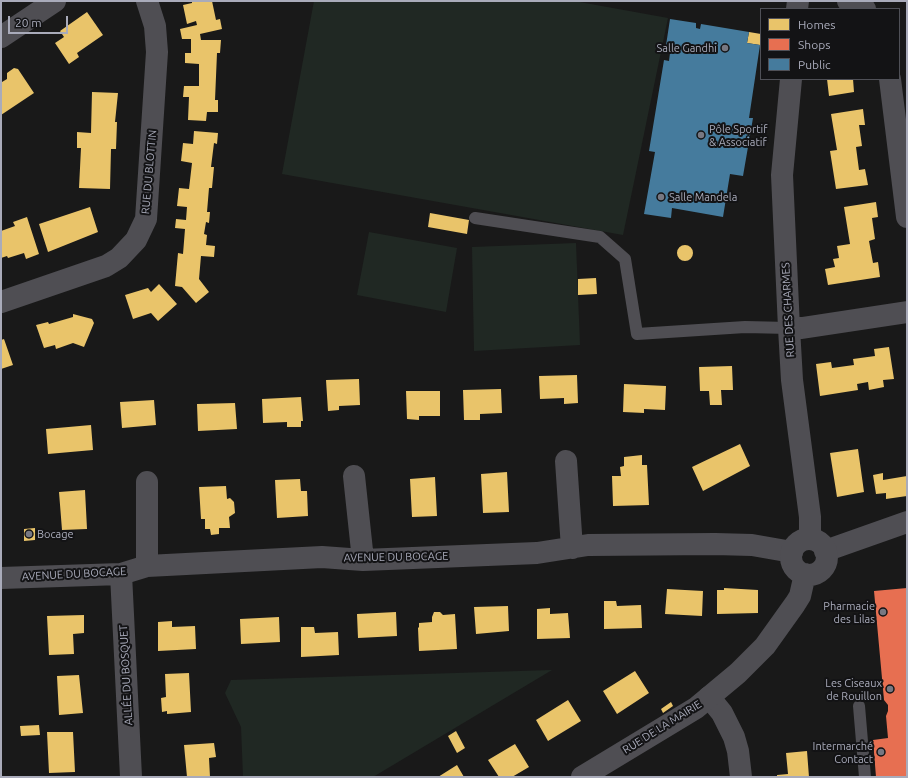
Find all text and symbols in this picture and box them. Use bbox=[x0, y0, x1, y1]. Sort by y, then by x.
scale bar bbox=[10, 8, 70, 34]
legend bbox=[760, 8, 900, 80]
text: 20 m bbox=[15, 16, 42, 29]
text: Homes bbox=[798, 18, 836, 31]
text: Shops bbox=[798, 38, 830, 51]
place label: Salle Gandhi bbox=[657, 41, 717, 55]
marker: Salle Gandhi bbox=[720, 43, 730, 53]
text: Public bbox=[798, 58, 831, 71]
place label: Pôle Sportif & Associatif bbox=[709, 122, 767, 148]
street label: RUE DU BLOTTIN bbox=[139, 129, 159, 215]
marker: Pôle Sportif & Associatif bbox=[696, 130, 706, 140]
place label: Salle Mandela bbox=[669, 190, 737, 204]
marker: Salle Mandela bbox=[656, 192, 666, 202]
street label: RUE DES CHARMES bbox=[779, 262, 797, 358]
place label: Bocage bbox=[37, 527, 74, 541]
marker: Bocage bbox=[24, 529, 34, 539]
street label: AVENUE DU BOCAGE bbox=[344, 549, 448, 565]
street label: AVENUE DU BOCAGE bbox=[21, 565, 127, 583]
place label: Pharmacie des Lilas bbox=[823, 599, 875, 625]
marker: Pharmacie des Lilas bbox=[878, 607, 888, 617]
street label: ALLÉE DU BOSQUET bbox=[117, 624, 135, 726]
place label: Les Ciseaux de Rouillon bbox=[825, 676, 882, 702]
marker: Les Ciseaux de Rouillon bbox=[885, 684, 895, 694]
street label: RUE DE LA MAIRIE bbox=[620, 697, 704, 757]
place label: Intermarché Contact bbox=[813, 739, 873, 765]
marker: Intermarché Contact bbox=[876, 747, 886, 757]

